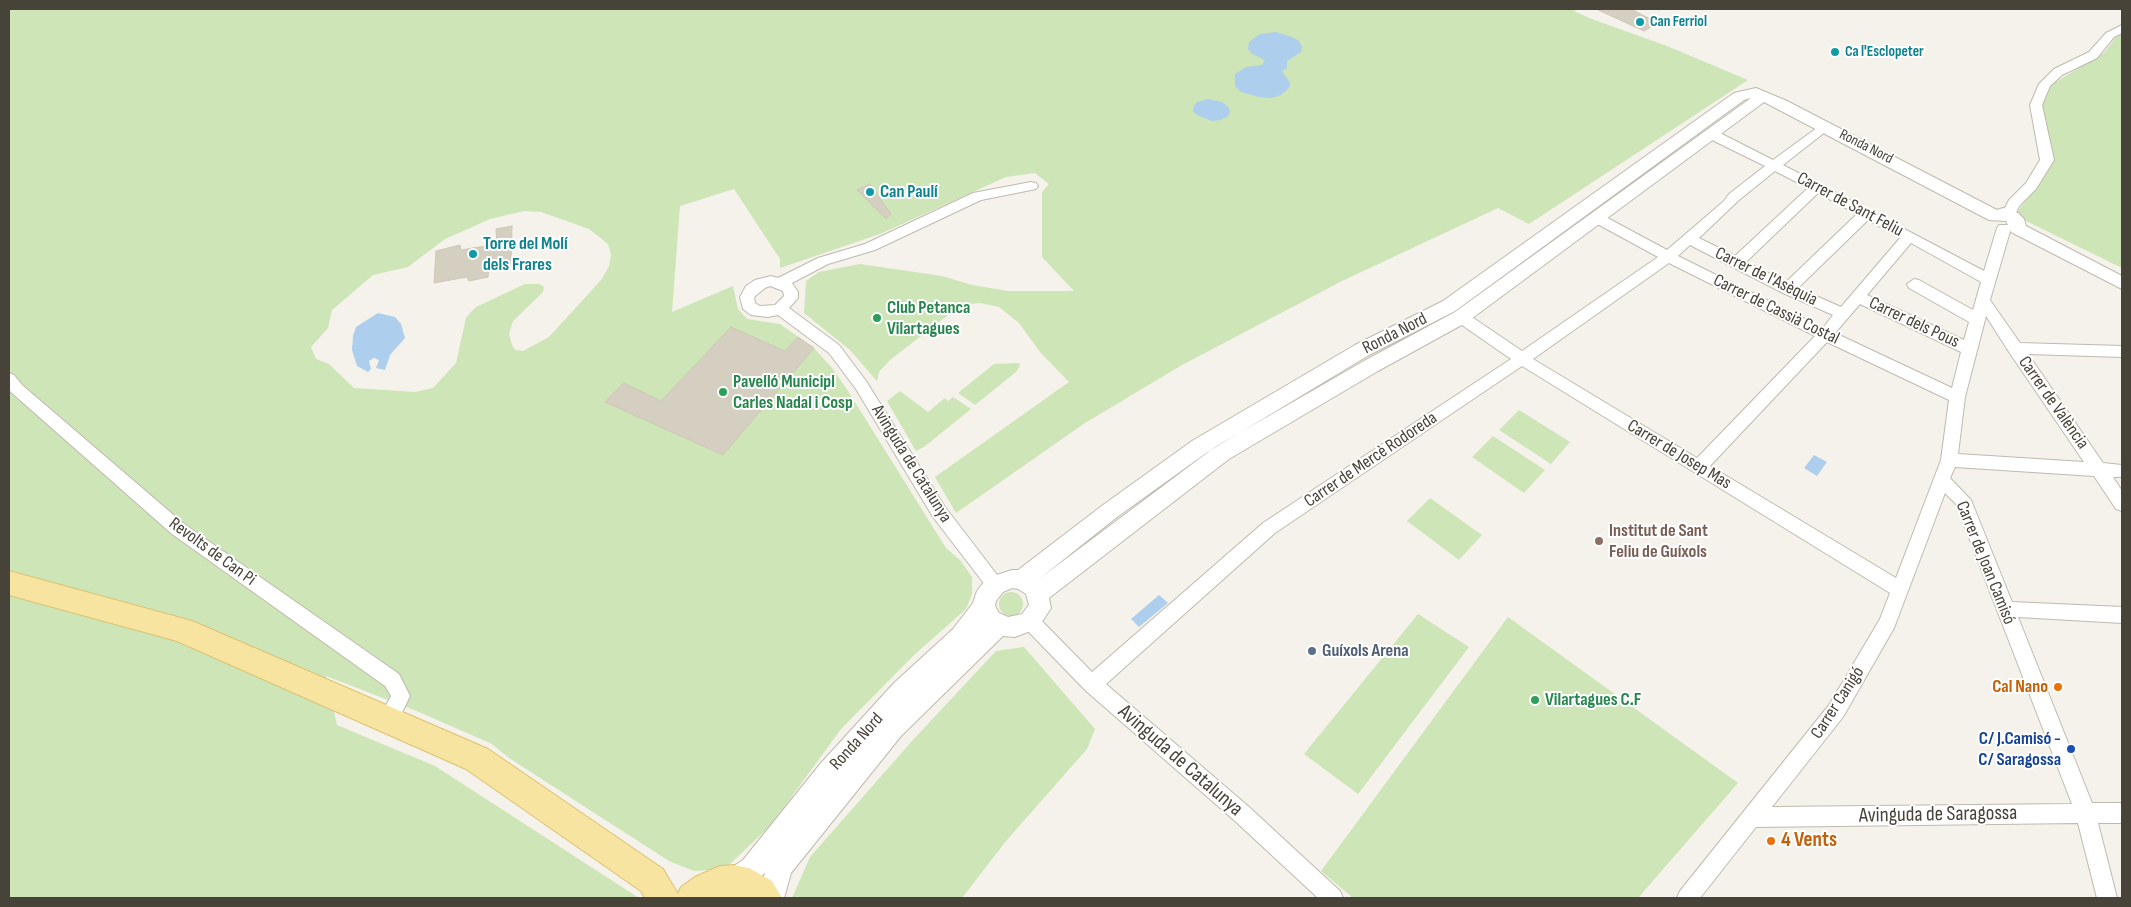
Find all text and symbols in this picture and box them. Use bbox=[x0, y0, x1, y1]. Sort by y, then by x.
place label: Can Ferriol bbox=[1650, 13, 1707, 31]
marker: Can Ferriol bbox=[1634, 16, 1646, 28]
place label: Ca l'Esclopeter bbox=[1845, 43, 1924, 61]
marker: Ca l'Esclopeter bbox=[1829, 46, 1841, 58]
street label: Ronda Nord bbox=[1836, 126, 1896, 168]
street label: Carrer de Sant Feliu bbox=[1793, 168, 1907, 242]
place label: Can Paulí bbox=[880, 181, 938, 203]
marker: Can Paulí bbox=[864, 186, 876, 198]
place label: Torre del Molí dels Frares bbox=[483, 233, 568, 276]
street label: Carrer de l'Asèquia bbox=[1711, 243, 1821, 311]
marker: Torre del Molí dels Frares bbox=[467, 248, 479, 260]
street label: Carrer de Cassià Costal bbox=[1709, 270, 1843, 350]
street label: Carrer dels Pous bbox=[1865, 293, 1963, 353]
place label: Club Petanca Vilartagues bbox=[887, 297, 970, 340]
street label: Ronda Nord bbox=[1359, 309, 1431, 359]
marker: Club Petanca Vilartagues bbox=[871, 312, 883, 324]
street label: Carrer de València bbox=[2013, 352, 2093, 454]
place label: Pavelló Municipl Carles Nadal i Cosp bbox=[733, 371, 853, 414]
marker: Pavelló Municipl Carles Nadal i Cosp bbox=[717, 386, 729, 398]
street label: Avinguda de Catalunya bbox=[866, 401, 956, 527]
street label: Carrer de Mercè Rodoreda bbox=[1301, 408, 1441, 512]
street label: Carrer de Josep Mas bbox=[1623, 415, 1735, 495]
street label: Carrer de Joan Camisó bbox=[1950, 498, 2020, 628]
street label: Revolts de Can Pi bbox=[164, 513, 260, 591]
place label: Institut de Sant Feliu de Guíxols bbox=[1609, 520, 1708, 562]
marker: Institut de Sant Feliu de Guíxols bbox=[1593, 535, 1605, 547]
place label: Guíxols Arena bbox=[1322, 640, 1409, 662]
marker: Guíxols Arena bbox=[1306, 645, 1318, 657]
street label: Carrer Canigó bbox=[1807, 663, 1869, 743]
place label: Cal Nano bbox=[1992, 676, 2048, 698]
marker: Cal Nano bbox=[2052, 681, 2064, 693]
place label: Vilartagues C.F bbox=[1545, 689, 1641, 711]
marker: Vilartagues C.F bbox=[1529, 694, 1541, 706]
street label: Avinguda de Catalunya bbox=[1112, 700, 1248, 822]
street label: Ronda Nord bbox=[826, 709, 888, 775]
place label: C/ J.Camisó - C/ Saragossa bbox=[1978, 728, 2061, 771]
marker: C/ J.Camisó - C/ Saragossa bbox=[2065, 743, 2077, 755]
street label: Avinguda de Saragossa bbox=[1859, 801, 2017, 829]
place label: 4 Vents bbox=[1781, 828, 1837, 854]
marker: 4 Vents bbox=[1765, 835, 1777, 847]

